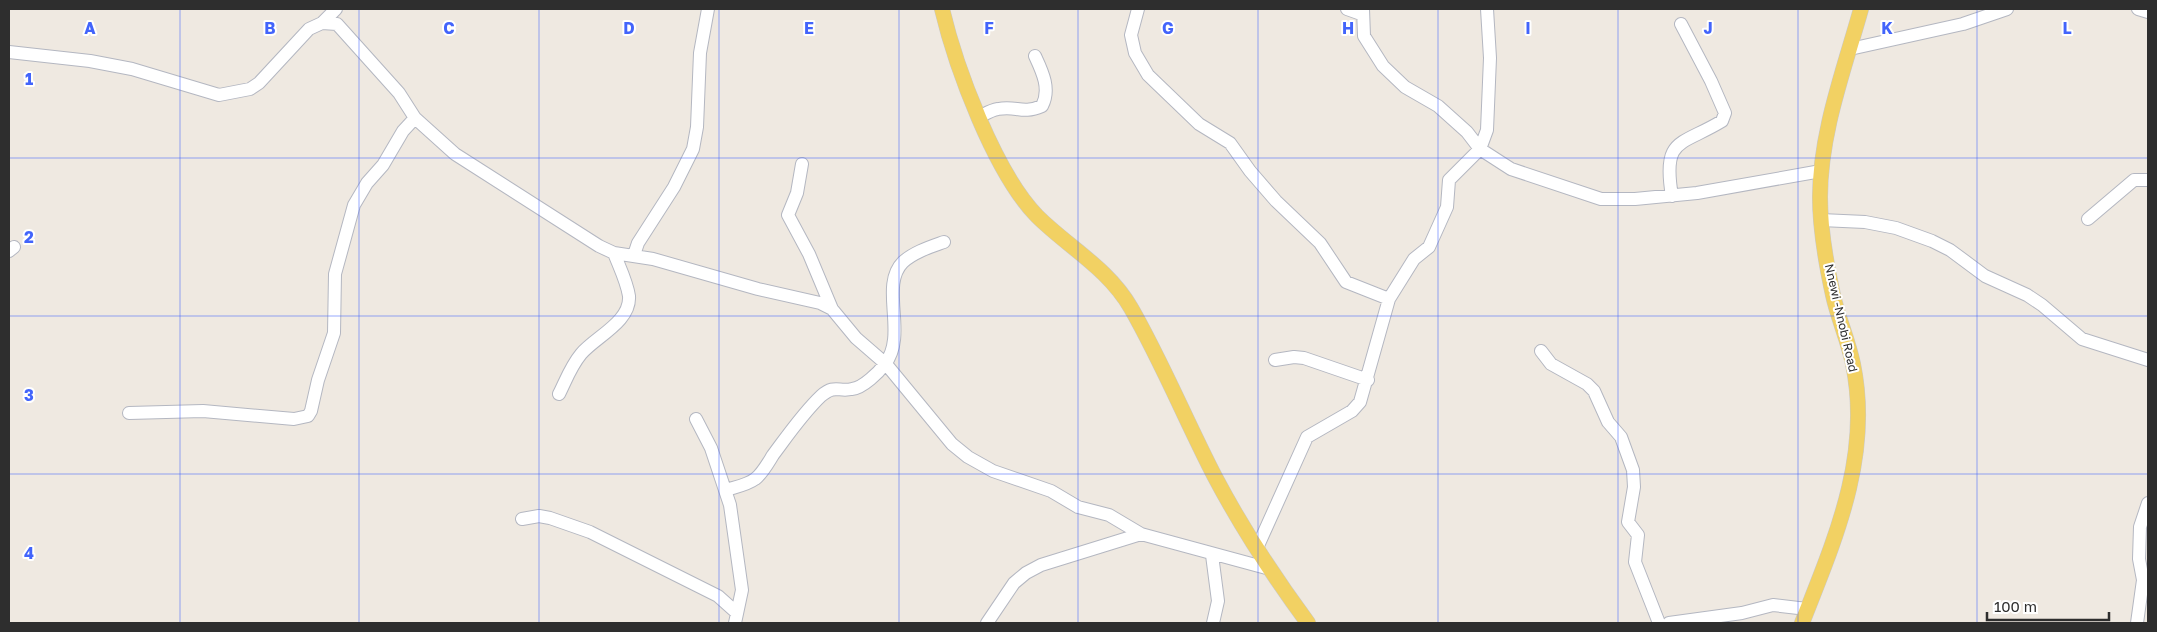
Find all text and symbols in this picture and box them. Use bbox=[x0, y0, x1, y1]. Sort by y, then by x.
text: A bbox=[84, 18, 96, 38]
text: B bbox=[264, 18, 276, 38]
text: C bbox=[443, 18, 455, 38]
text: D bbox=[623, 18, 635, 38]
text: E bbox=[804, 18, 814, 38]
text: F bbox=[984, 18, 994, 38]
text: G bbox=[1162, 18, 1174, 38]
text: H bbox=[1342, 18, 1354, 38]
text: I bbox=[1525, 18, 1531, 38]
text: J bbox=[1703, 18, 1713, 38]
text: K bbox=[1881, 18, 1893, 38]
text: L bbox=[2062, 18, 2072, 38]
text: 1 bbox=[25, 69, 33, 89]
text: 2 bbox=[24, 227, 34, 247]
street label: Nnewi -Nnobi Road bbox=[1822, 262, 1861, 373]
text: 3 bbox=[24, 385, 34, 405]
text: 4 bbox=[24, 543, 34, 563]
scale bar bbox=[1987, 590, 2110, 622]
text: 100 m bbox=[1994, 597, 2037, 615]

